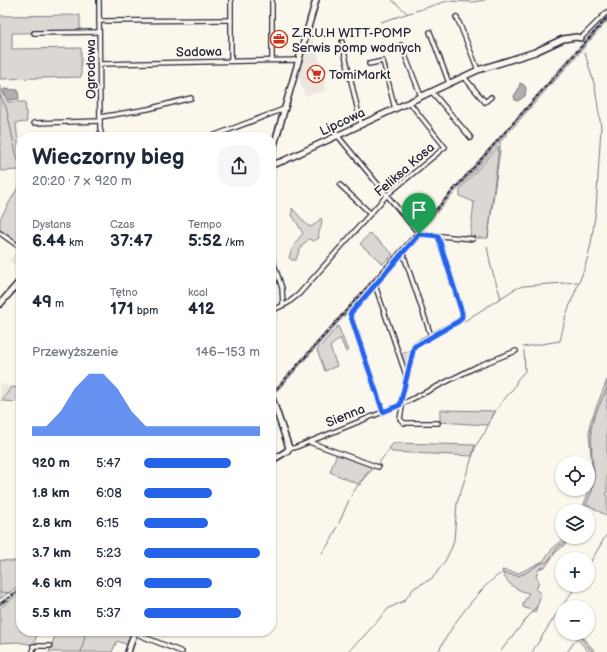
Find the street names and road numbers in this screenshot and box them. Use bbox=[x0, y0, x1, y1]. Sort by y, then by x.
street label: Ogrodowa bbox=[83, 39, 99, 99]
street label: Sadowa bbox=[176, 44, 222, 60]
street label: Lipcowa bbox=[317, 104, 368, 139]
street label: Feliksa Kosa bbox=[371, 139, 438, 200]
street label: Sienna bbox=[324, 401, 367, 431]

